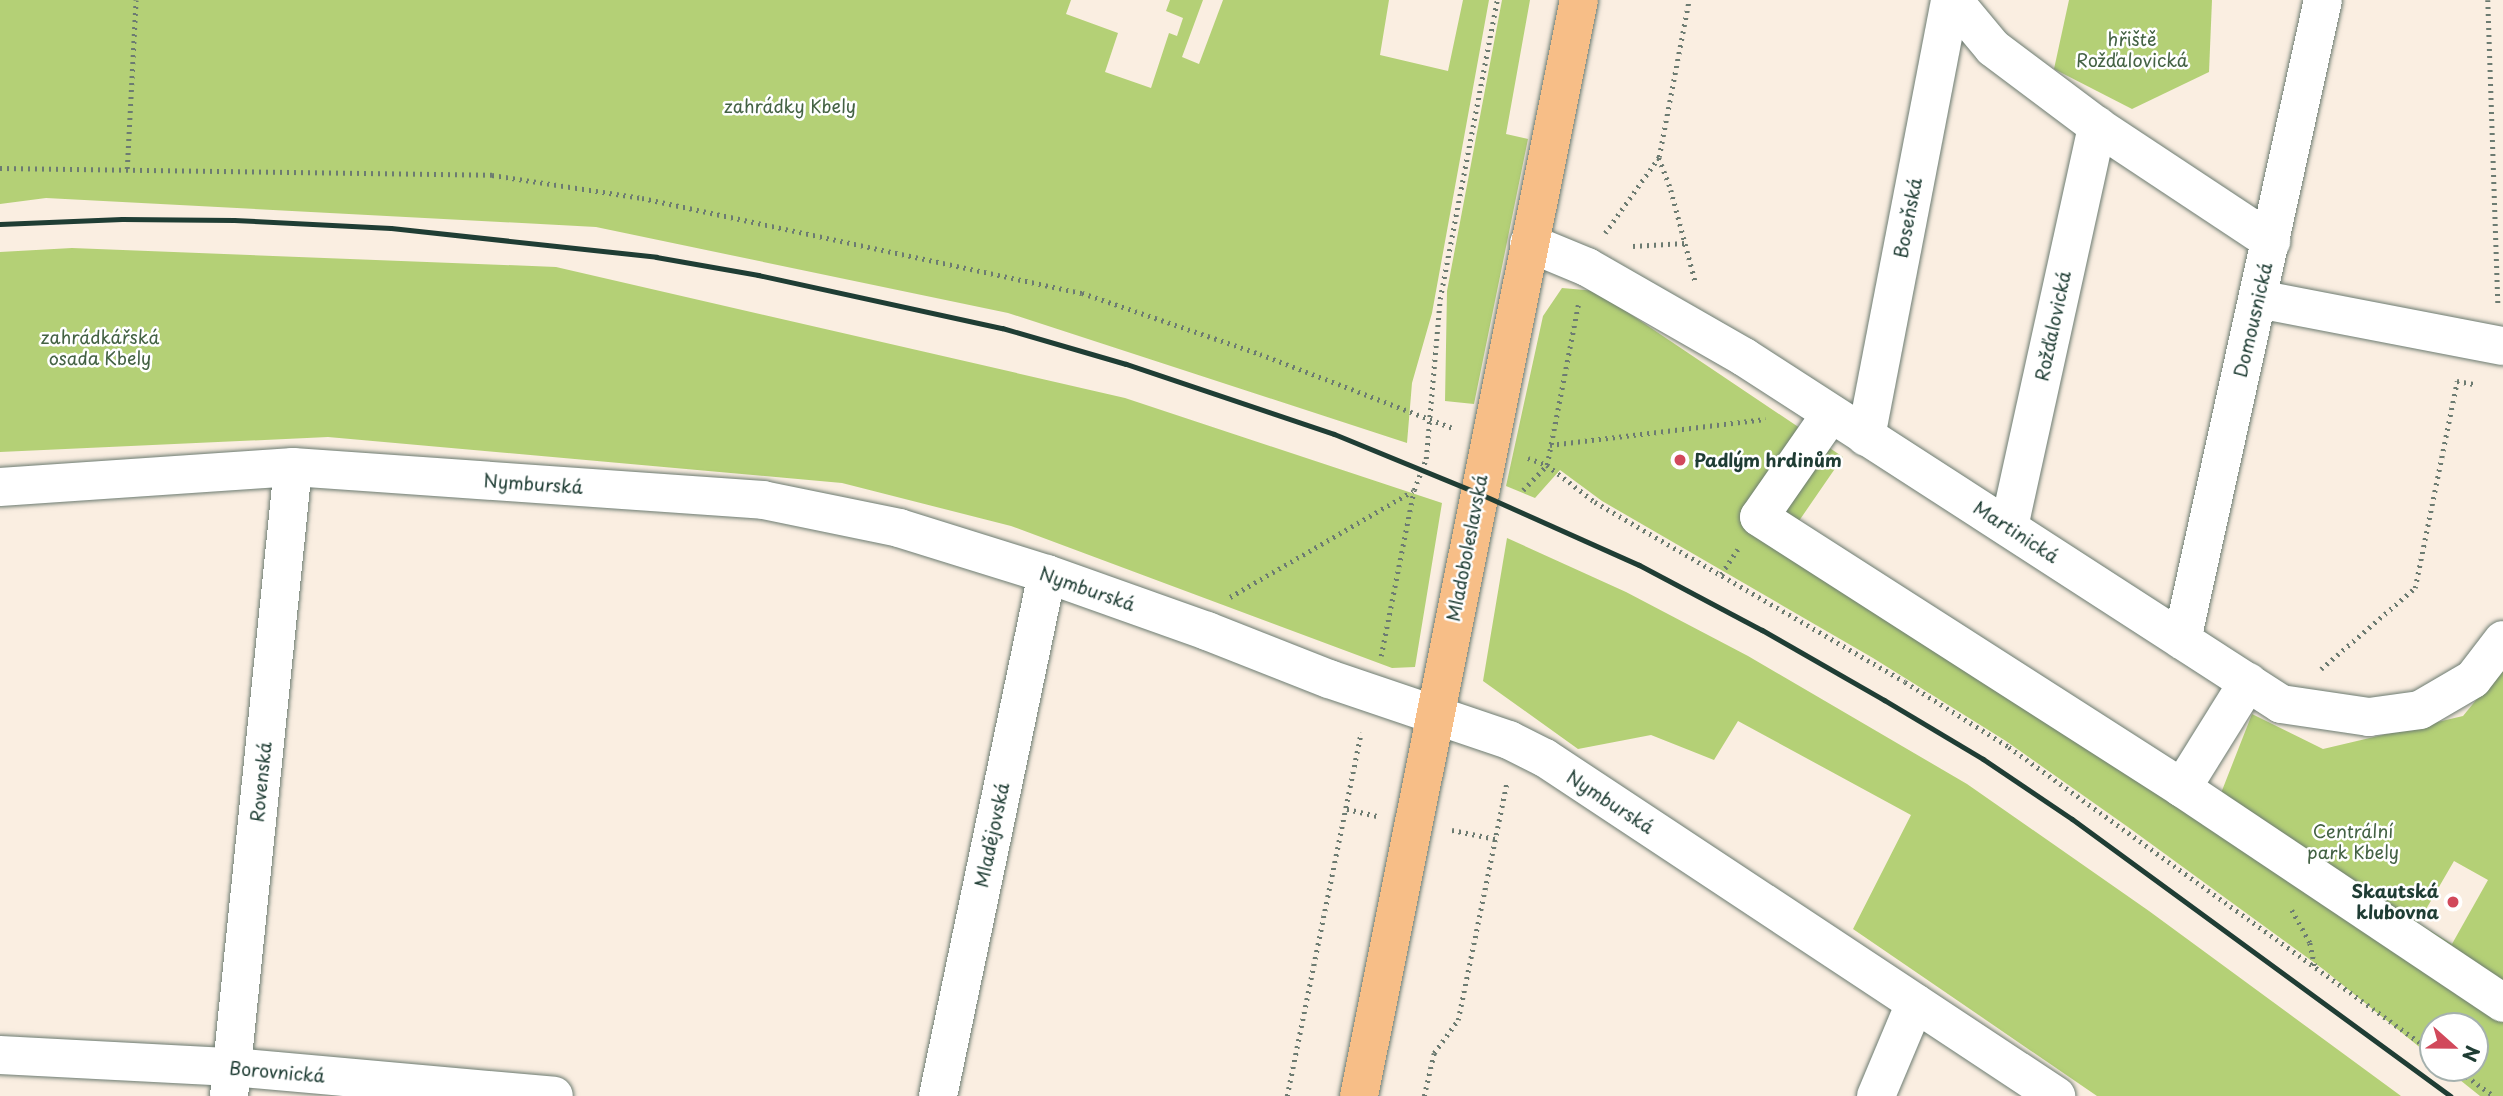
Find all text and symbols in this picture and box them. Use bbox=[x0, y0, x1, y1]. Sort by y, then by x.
park label: hřiště Rožďalovická bbox=[2076, 29, 2188, 72]
park label: zahrádky Kbely bbox=[723, 95, 857, 117]
street label: Boseňská bbox=[1890, 176, 1926, 260]
street label: Domousnická bbox=[2229, 261, 2277, 379]
street label: Rožďalovická bbox=[2031, 269, 2075, 383]
park label: zahrádkářská osada Kbely bbox=[41, 327, 159, 370]
place label: Padlým hrdinům bbox=[1694, 449, 1842, 471]
marker: Padlým hrdinům bbox=[1672, 452, 1688, 468]
street label: Nymburská bbox=[482, 470, 584, 498]
street label: Mladoboleslavská bbox=[1442, 473, 1492, 623]
street label: Martinická bbox=[1969, 497, 2063, 567]
street label: Nymburská bbox=[1036, 563, 1138, 615]
street label: Rovenská bbox=[246, 741, 276, 823]
street label: Nymburská bbox=[1562, 766, 1658, 838]
street label: Mladějovská bbox=[970, 781, 1014, 889]
park label: Centrální park Kbely bbox=[2306, 821, 2400, 864]
place label: Skautská klubovna bbox=[2351, 881, 2439, 924]
marker: Skautská klubovna bbox=[2445, 894, 2461, 910]
north arrow bbox=[2419, 1012, 2489, 1082]
text: N bbox=[2456, 1042, 2488, 1066]
street label: Borovnická bbox=[228, 1057, 326, 1087]

